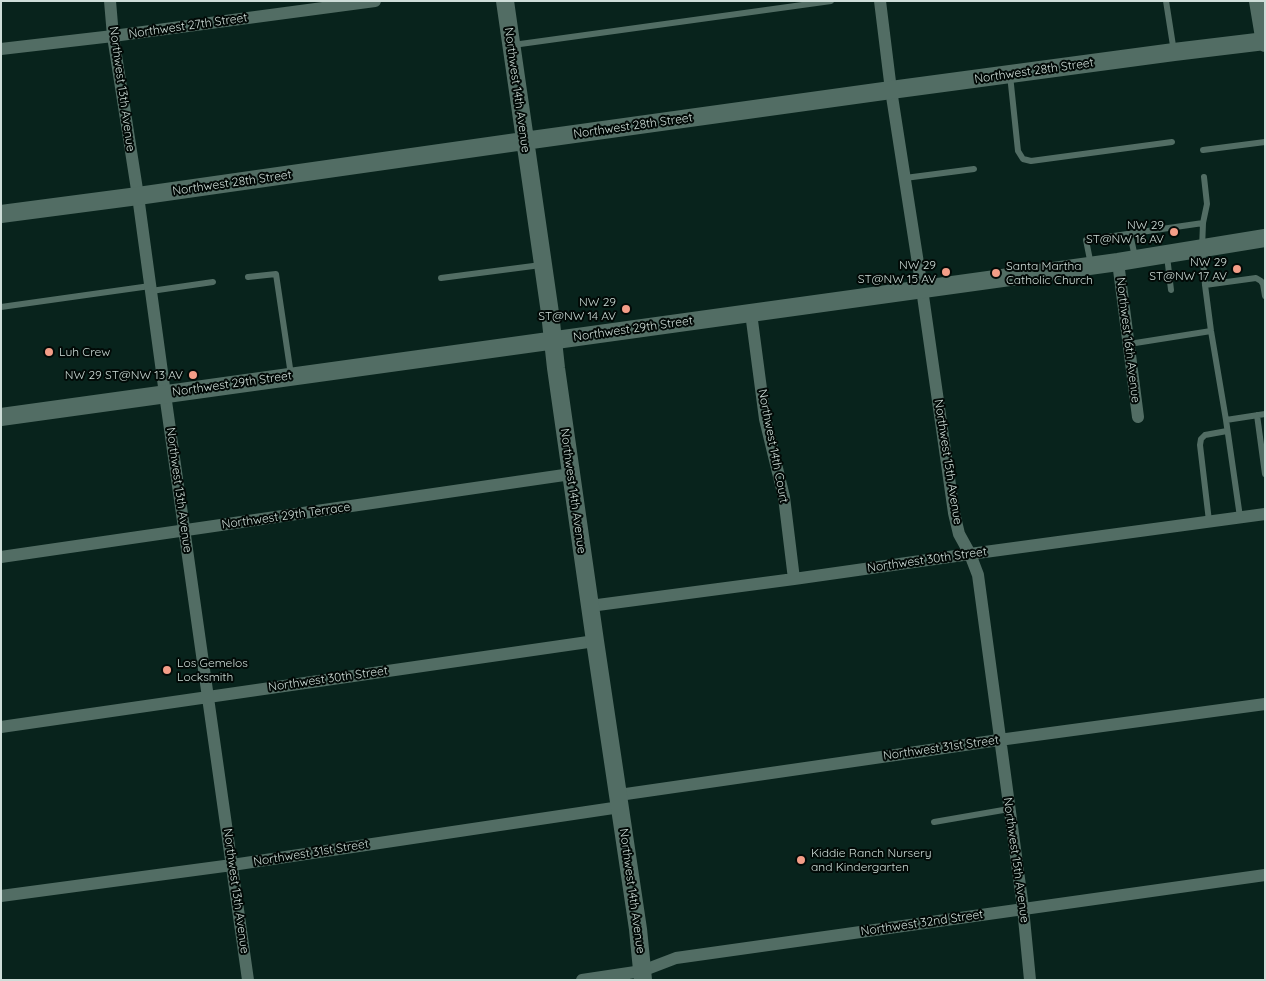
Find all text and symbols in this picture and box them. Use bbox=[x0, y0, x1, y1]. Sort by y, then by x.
street label: Northwest 27th Street bbox=[128, 11, 248, 41]
street label: Northwest 13th Avenue bbox=[106, 26, 138, 152]
street label: Northwest 14th Avenue bbox=[501, 27, 533, 153]
street label: Northwest 28th Street bbox=[973, 55, 1095, 87]
street label: Northwest 28th Street bbox=[572, 110, 694, 142]
street label: Northwest 28th Street bbox=[171, 167, 293, 199]
place label: NW 29 ST@NW 16 AV bbox=[1086, 218, 1164, 246]
marker: NW 29 ST@NW 16 AV bbox=[1168, 226, 1180, 238]
place label: NW 29 ST@NW 17 AV bbox=[1149, 255, 1227, 283]
place label: NW 29 ST@NW 15 AV bbox=[858, 258, 936, 286]
place label: Santa Martha Catholic Church bbox=[1006, 259, 1093, 287]
marker: NW 29 ST@NW 17 AV bbox=[1231, 263, 1243, 275]
marker: NW 29 ST@NW 15 AV bbox=[940, 266, 952, 278]
marker: Santa Martha Catholic Church bbox=[990, 267, 1002, 279]
street label: Northwest 16th Avenue bbox=[1113, 276, 1143, 404]
place label: NW 29 ST@NW 14 AV bbox=[538, 295, 616, 323]
marker: NW 29 ST@NW 14 AV bbox=[620, 303, 632, 315]
street label: Northwest 29th Street bbox=[572, 313, 694, 345]
place label: Luh Crew bbox=[59, 345, 110, 359]
marker: Luh Crew bbox=[43, 346, 55, 358]
place label: NW 29 ST@NW 13 AV bbox=[65, 368, 183, 382]
street label: Northwest 29th Street bbox=[171, 368, 293, 400]
marker: NW 29 ST@NW 13 AV bbox=[187, 369, 199, 381]
street label: Northwest 14th Court bbox=[755, 388, 791, 504]
street label: Northwest 15th Avenue bbox=[931, 398, 965, 526]
street label: Northwest 13th Avenue bbox=[163, 427, 195, 553]
street label: Northwest 14th Avenue bbox=[557, 428, 589, 554]
street label: Northwest 29th Terrace bbox=[221, 500, 351, 532]
street label: Northwest 30th Street bbox=[866, 544, 988, 576]
place label: Los Gemelos Locksmith bbox=[177, 656, 248, 684]
street label: Northwest 30th Street bbox=[267, 663, 389, 695]
marker: Los Gemelos Locksmith bbox=[161, 664, 173, 676]
street label: Northwest 31st Street bbox=[882, 733, 1000, 763]
street label: Northwest 15th Avenue bbox=[1000, 796, 1032, 924]
street label: Northwest 13th Avenue bbox=[220, 828, 252, 954]
street label: Northwest 14th Avenue bbox=[616, 828, 648, 954]
street label: Northwest 31st Street bbox=[252, 837, 370, 869]
place label: Kiddie Ranch Nursery and Kindergarten bbox=[811, 846, 931, 874]
marker: Kiddie Ranch Nursery and Kindergarten bbox=[795, 854, 807, 866]
street label: Northwest 32nd Street bbox=[860, 907, 984, 939]

